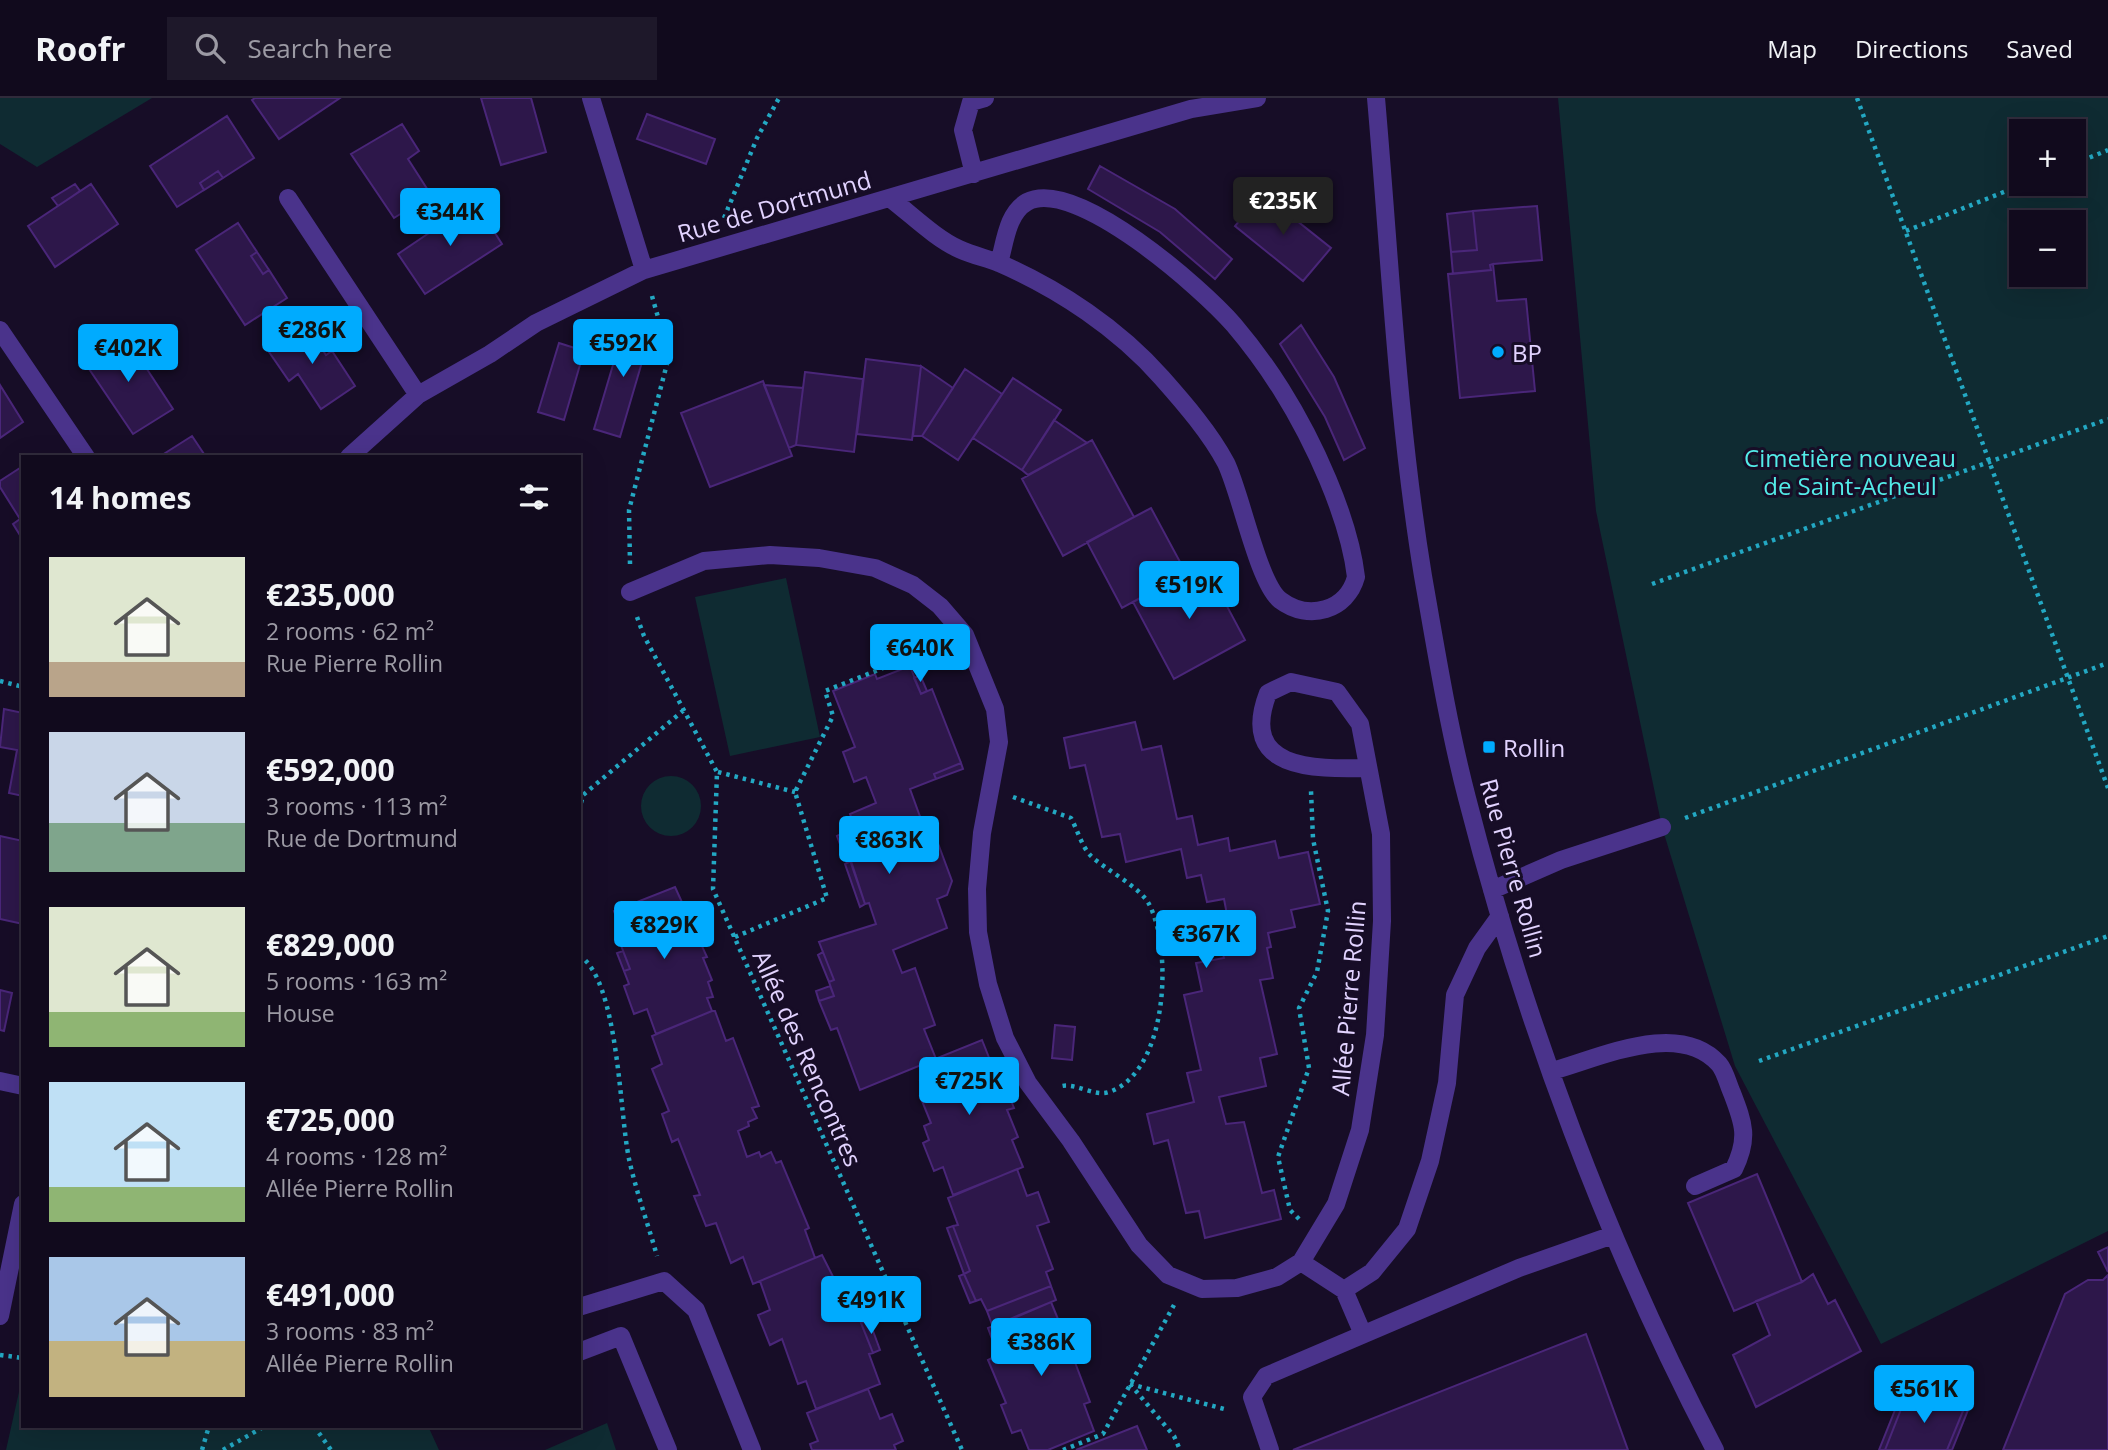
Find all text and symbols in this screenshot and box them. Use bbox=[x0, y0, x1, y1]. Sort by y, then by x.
search box bbox=[167, 17, 657, 80]
text: Roofr bbox=[35, 26, 125, 71]
icon: search bbox=[191, 29, 229, 67]
text: Search here bbox=[247, 30, 392, 66]
text: Map bbox=[1767, 32, 1817, 65]
text: Directions bbox=[1855, 32, 1968, 65]
text: Saved bbox=[2006, 32, 2073, 65]
map controls bbox=[2009, 119, 2086, 287]
button: + bbox=[2009, 119, 2086, 196]
street label: Rue de Dortmund bbox=[673, 163, 875, 249]
pin: €235K bbox=[1234, 178, 1332, 237]
text: €235K bbox=[1249, 184, 1317, 216]
pin: €344K bbox=[401, 188, 499, 248]
text: €344K bbox=[416, 195, 484, 227]
button: − bbox=[2009, 210, 2086, 287]
pin: €286K bbox=[263, 306, 361, 366]
text: €286K bbox=[278, 313, 346, 345]
pin: €592K bbox=[574, 320, 672, 379]
pin: €402K bbox=[79, 324, 177, 384]
text: €592K bbox=[589, 326, 657, 358]
text: €402K bbox=[94, 331, 162, 363]
place label: BP bbox=[1512, 336, 1542, 369]
marker: BP bbox=[1490, 344, 1506, 360]
park label: Cimetière nouveau de Saint-Acheul bbox=[1744, 441, 1956, 502]
text: 14 homes bbox=[49, 477, 192, 518]
icon: filters bbox=[515, 478, 553, 516]
pin: €519K bbox=[1140, 561, 1238, 621]
text: €519K bbox=[1155, 568, 1223, 600]
text: €235,000 bbox=[266, 574, 395, 615]
icon: home bbox=[105, 585, 189, 669]
text: 2 rooms · 62 m² bbox=[266, 615, 434, 647]
pin: €640K bbox=[871, 624, 969, 684]
text: €640K bbox=[886, 631, 954, 663]
text: Rue Pierre Rollin bbox=[266, 647, 443, 679]
place label: Rollin bbox=[1503, 731, 1565, 764]
marker: Rollin bbox=[1481, 739, 1497, 755]
text: €592,000 bbox=[266, 749, 395, 790]
icon: home bbox=[105, 760, 189, 844]
street label: Rue Pierre Rollin bbox=[1473, 775, 1555, 961]
text: 3 rooms · 113 m² bbox=[266, 790, 447, 822]
pin: €863K bbox=[840, 816, 938, 876]
text: Rue de Dortmund bbox=[266, 822, 458, 854]
text: €863K bbox=[855, 823, 923, 855]
street label: Allée Pierre Rollin bbox=[1323, 899, 1373, 1097]
pin: €829K bbox=[615, 902, 713, 961]
text: €829K bbox=[630, 908, 698, 940]
pin: €367K bbox=[1157, 910, 1255, 970]
text: €367K bbox=[1172, 917, 1240, 949]
text: €829,000 bbox=[266, 924, 395, 965]
icon: home bbox=[105, 935, 189, 1019]
street label: Allée des Rencontres bbox=[745, 945, 871, 1171]
text: 5 rooms · 163 m² bbox=[266, 965, 447, 997]
text: House bbox=[266, 997, 335, 1029]
pin: €725K bbox=[920, 1058, 1018, 1117]
text: €725K bbox=[935, 1064, 1003, 1096]
text: €725,000 bbox=[266, 1099, 395, 1140]
icon: home bbox=[105, 1110, 189, 1194]
text: 4 rooms · 128 m² bbox=[266, 1140, 447, 1172]
text: Allée Pierre Rollin bbox=[266, 1172, 454, 1204]
text: €491,000 bbox=[266, 1274, 395, 1315]
pin: €491K bbox=[822, 1276, 920, 1336]
text: €491K bbox=[837, 1283, 905, 1315]
icon: home bbox=[105, 1285, 189, 1369]
text: 3 rooms · 83 m² bbox=[266, 1315, 434, 1347]
pin: €386K bbox=[992, 1318, 1090, 1378]
text: €386K bbox=[1007, 1325, 1075, 1357]
text: Allée Pierre Rollin bbox=[266, 1347, 454, 1379]
pin: €561K bbox=[1875, 1366, 1973, 1425]
text: €561K bbox=[1890, 1372, 1958, 1404]

